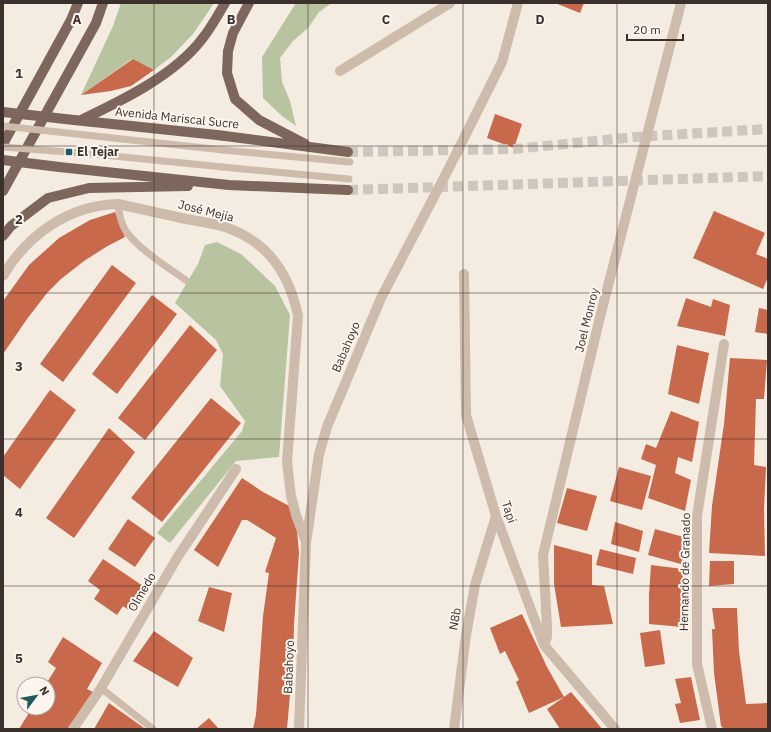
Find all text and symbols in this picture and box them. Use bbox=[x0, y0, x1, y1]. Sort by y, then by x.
text: A bbox=[73, 11, 82, 28]
text: B bbox=[227, 11, 236, 28]
text: C bbox=[382, 11, 391, 28]
text: D bbox=[535, 11, 545, 28]
scale bar bbox=[627, 16, 683, 42]
text: 20 m bbox=[633, 22, 661, 37]
text: 1 bbox=[15, 65, 23, 82]
street label: Avenida Mariscal Sucre bbox=[114, 104, 240, 132]
place label: El Tejar bbox=[77, 144, 119, 159]
marker: El Tejar bbox=[64, 147, 74, 157]
street label: José Mejía bbox=[177, 196, 236, 225]
text: 2 bbox=[15, 211, 23, 228]
street label: Joel Monroy bbox=[571, 286, 602, 354]
street label: Babahoyo bbox=[328, 319, 363, 374]
text: 3 bbox=[15, 358, 23, 375]
street label: Tapi bbox=[499, 499, 520, 525]
text: 4 bbox=[15, 504, 23, 521]
street label: Hernando de Granado bbox=[676, 512, 693, 631]
street label: Olmedo bbox=[124, 569, 159, 614]
street label: N8b bbox=[445, 606, 464, 631]
street label: Babahoyo bbox=[280, 640, 297, 694]
text: 5 bbox=[15, 650, 23, 667]
north arrow bbox=[16, 676, 56, 716]
text: N bbox=[36, 684, 53, 698]

